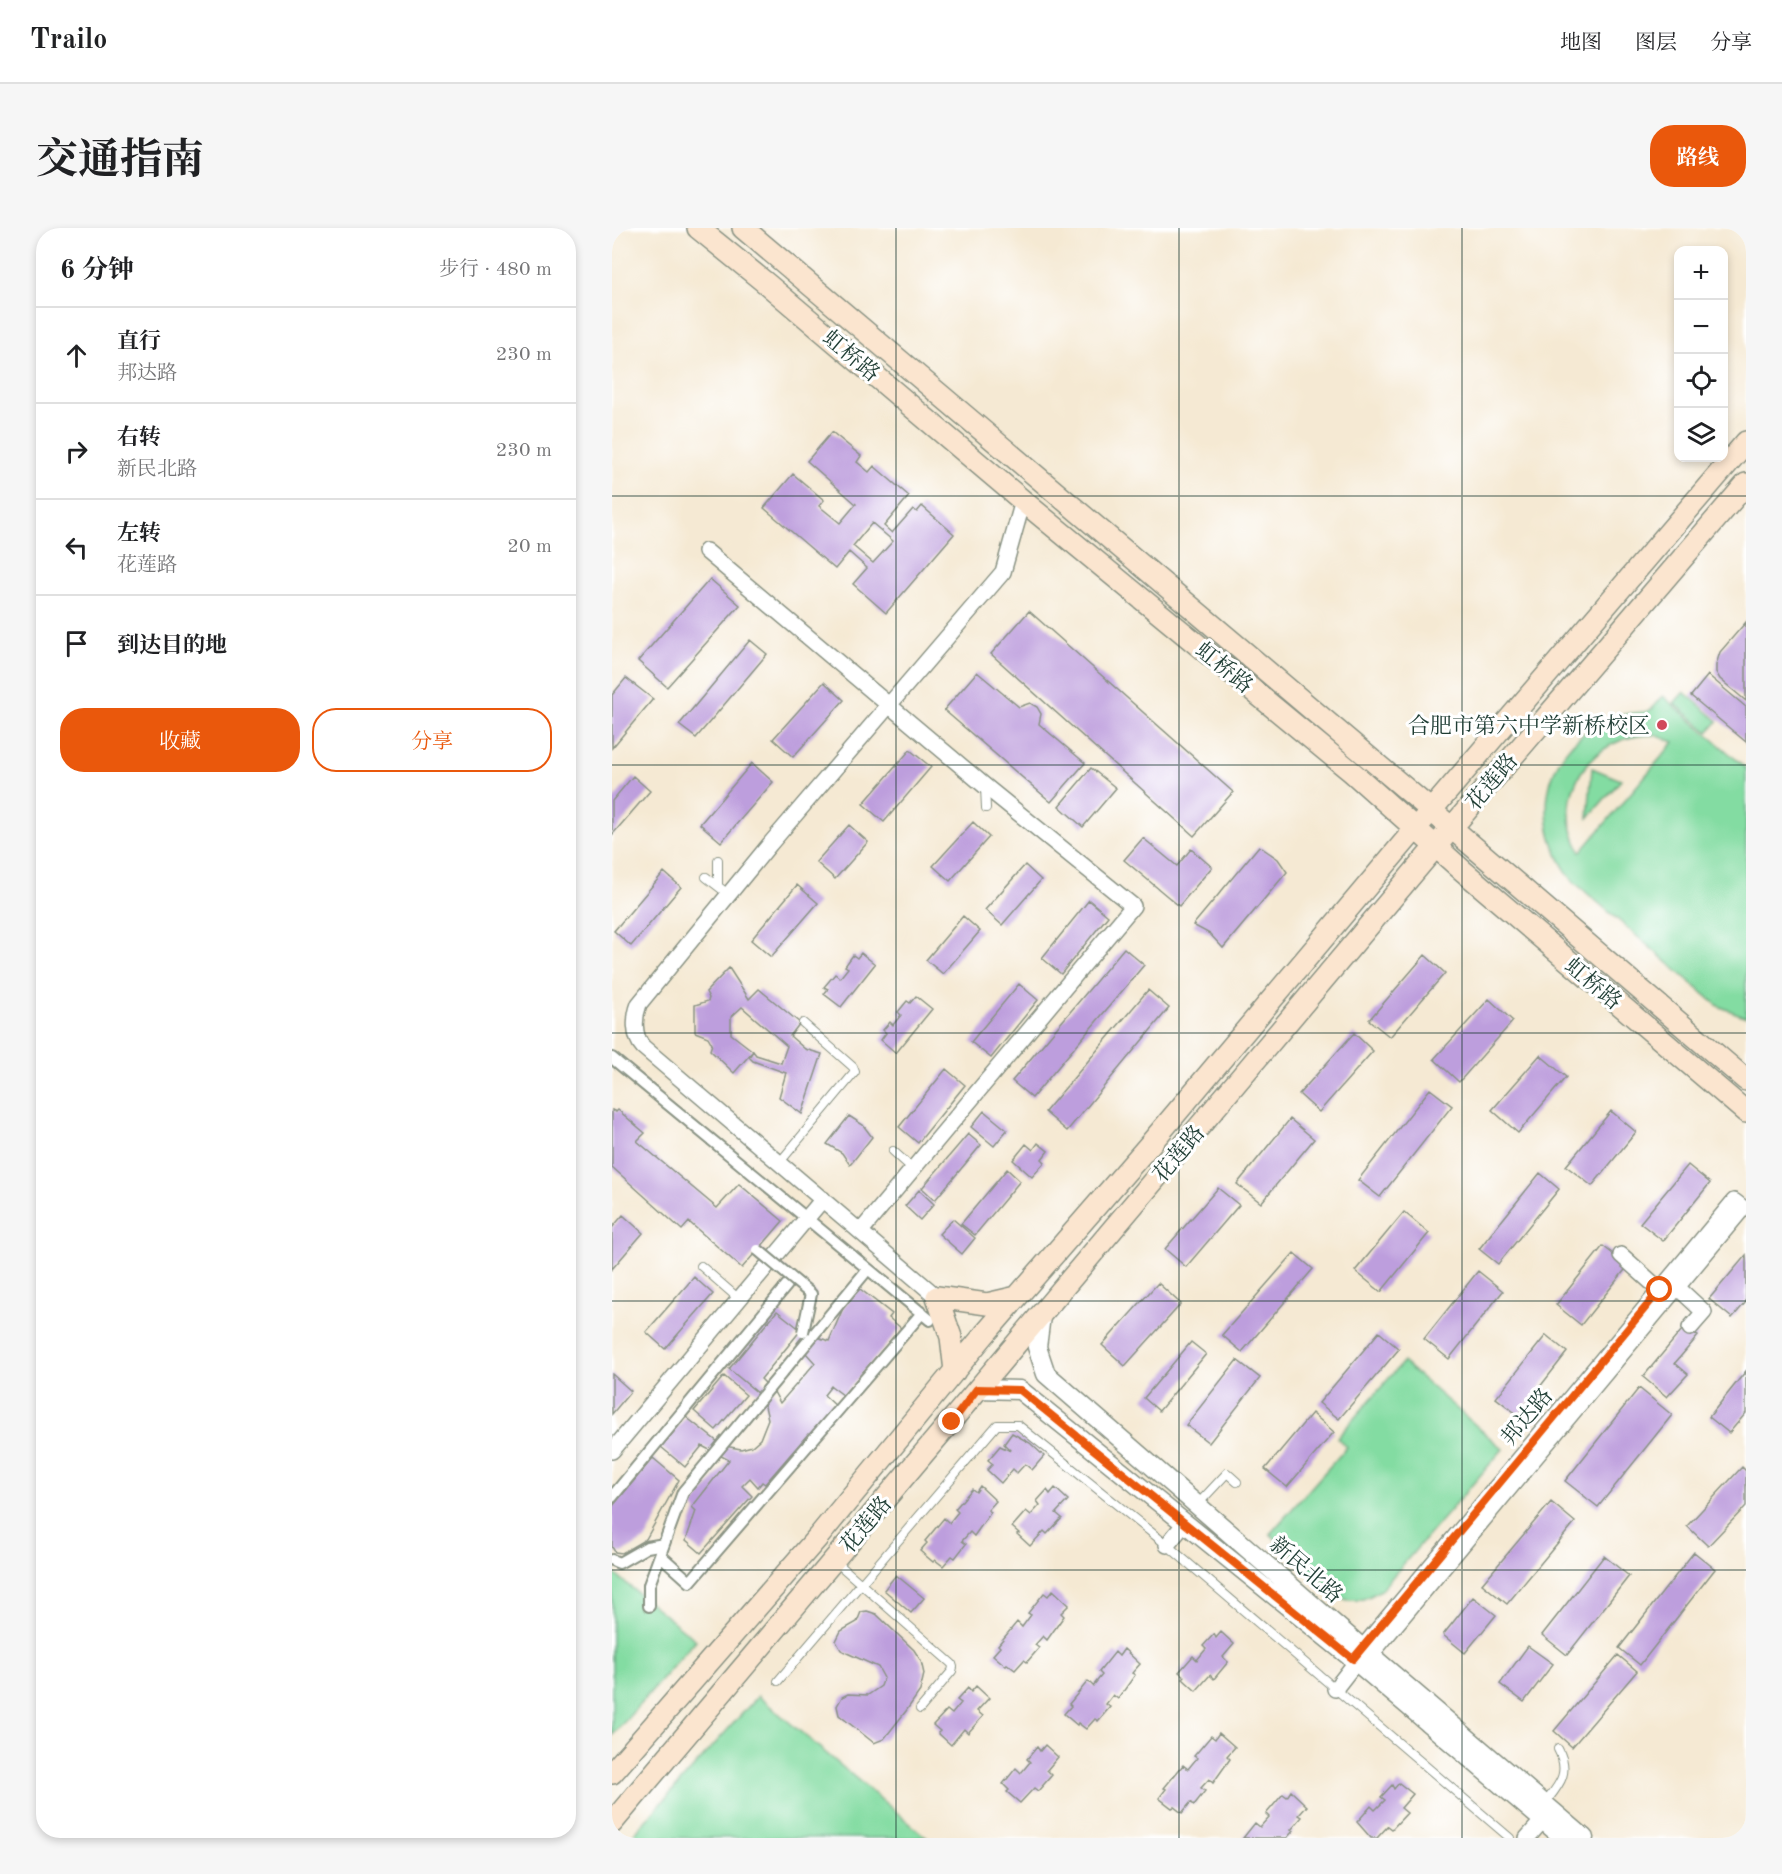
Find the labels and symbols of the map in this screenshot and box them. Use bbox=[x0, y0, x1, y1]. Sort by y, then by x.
street label: 虹桥路 bbox=[818, 325, 884, 386]
street label: 虹桥路 bbox=[1191, 638, 1258, 698]
place label: 合肥市第六中学新桥校区 bbox=[1408, 714, 1650, 738]
marker: 合肥市第六中学新桥校区 bbox=[1655, 718, 1669, 732]
street label: 花莲路 bbox=[1461, 749, 1522, 815]
street label: 虹桥路 bbox=[1560, 953, 1626, 1014]
street label: 花莲路 bbox=[1148, 1121, 1209, 1187]
route start bbox=[1646, 1276, 1672, 1302]
street label: 邦达路 bbox=[1496, 1384, 1557, 1450]
route end bbox=[938, 1408, 964, 1434]
street label: 花莲路 bbox=[835, 1492, 896, 1558]
street label: 新民北路 bbox=[1265, 1532, 1347, 1608]

